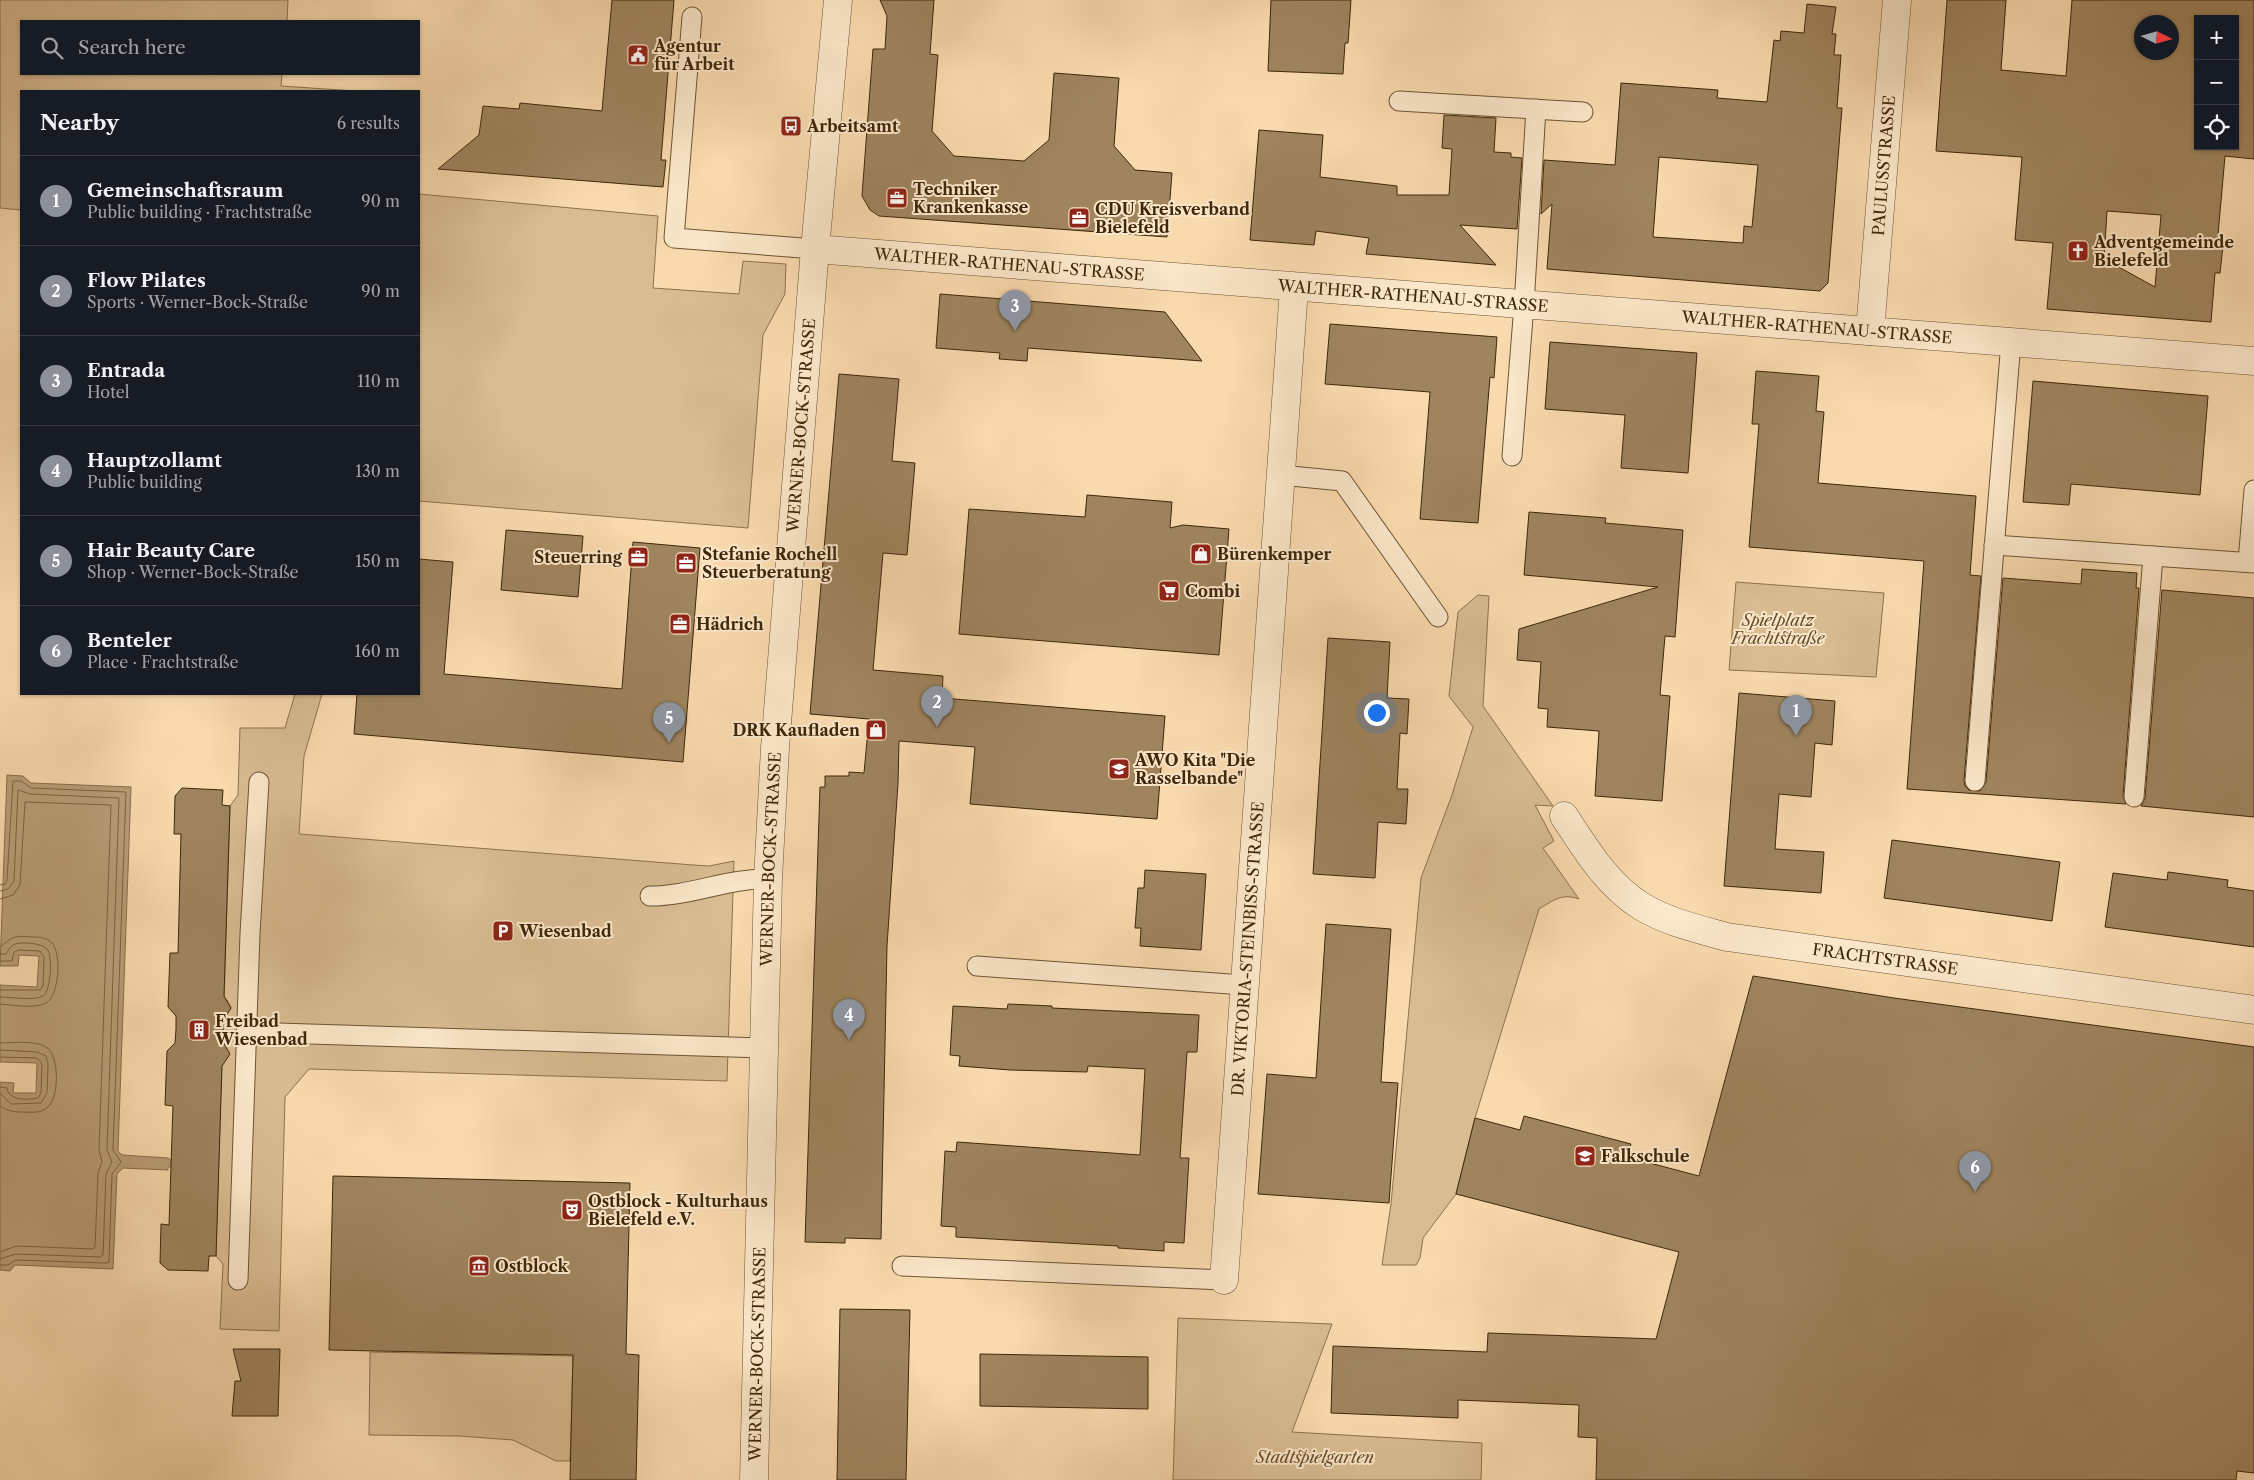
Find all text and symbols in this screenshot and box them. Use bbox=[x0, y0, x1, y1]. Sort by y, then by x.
north arrow bbox=[2134, 15, 2179, 60]
map controls bbox=[2194, 15, 2239, 150]
button: + bbox=[2194, 15, 2239, 60]
search box bbox=[20, 20, 420, 75]
icon: search bbox=[38, 34, 66, 62]
text: Search here bbox=[78, 36, 186, 59]
place label: Agentur für Arbeit bbox=[653, 36, 735, 74]
public building icon: Agentur für Arbeit bbox=[626, 43, 650, 67]
button: − bbox=[2194, 60, 2239, 105]
street label: PAULUSSTRASSE bbox=[1868, 95, 1899, 237]
button: locate bbox=[2194, 105, 2239, 150]
text: Nearby bbox=[40, 110, 119, 135]
text: 6 results bbox=[337, 113, 400, 133]
bus stop icon: Arbeitsamt bbox=[779, 114, 803, 138]
place label: Arbeitsamt bbox=[806, 116, 899, 136]
text: Gemeinschaftsraum bbox=[87, 179, 283, 202]
place label: Techniker Krankenkasse bbox=[913, 179, 1029, 217]
office icon: Techniker Krankenkasse bbox=[885, 186, 909, 210]
text: 1 bbox=[52, 191, 60, 211]
text: 90 m bbox=[361, 191, 400, 211]
place label: CDU Kreisverband Bielefeld bbox=[1095, 199, 1250, 237]
text: Public building · Frachtstraße bbox=[87, 202, 312, 222]
office icon: CDU Kreisverband Bielefeld bbox=[1067, 206, 1091, 230]
place label: Adventgemeinde Bielefeld bbox=[2093, 232, 2235, 270]
church icon: Adventgemeinde Bielefeld bbox=[2066, 239, 2090, 263]
street label: WALTHER-RATHENAU-STRASSE bbox=[872, 244, 1145, 285]
text: Flow Pilates bbox=[87, 269, 206, 292]
street label: WALTHER-RATHENAU-STRASSE bbox=[1276, 275, 1549, 316]
text: 2 bbox=[51, 281, 61, 301]
text: 90 m bbox=[361, 281, 400, 301]
pin: 3 bbox=[999, 290, 1031, 331]
text: Sports · Werner-Bock-Straße bbox=[87, 292, 308, 312]
street label: WALTHER-RATHENAU-STRASSE bbox=[1680, 306, 1953, 347]
street label: WERNER-BOCK-STRASSE bbox=[782, 318, 819, 534]
text: Entrada bbox=[87, 359, 165, 382]
text: 3 bbox=[51, 371, 61, 391]
text: 110 m bbox=[357, 371, 400, 391]
text: Hotel bbox=[87, 382, 130, 402]
text: Hauptzollamt bbox=[87, 449, 222, 472]
text: 4 bbox=[51, 461, 61, 481]
text: 130 m bbox=[355, 461, 400, 481]
text: Public building bbox=[87, 472, 202, 492]
text: Hair Beauty Care bbox=[87, 539, 255, 562]
shop icon: Bürenkemper bbox=[1189, 542, 1213, 566]
place label: Stefanie Rochell Steuerberatung bbox=[702, 544, 838, 582]
place label: Bürenkemper bbox=[1217, 544, 1332, 564]
office icon: Steuerring bbox=[626, 545, 650, 569]
place label: Steuerring bbox=[534, 547, 623, 567]
text: 5 bbox=[52, 551, 60, 571]
text: 150 m bbox=[355, 551, 400, 571]
office icon: Stefanie Rochell Steuerberatung bbox=[674, 551, 698, 575]
text: Shop · Werner-Bock-Straße bbox=[87, 562, 299, 582]
supermarket icon: Combi bbox=[1157, 579, 1181, 603]
place label: Combi bbox=[1185, 581, 1240, 601]
park label: Spielplatz Frachtstraße bbox=[1729, 610, 1826, 648]
office icon: Hädrich bbox=[668, 612, 692, 636]
place label: Hädrich bbox=[696, 614, 764, 634]
text: Benteler bbox=[87, 629, 172, 652]
text: 6 bbox=[51, 641, 61, 661]
text: 160 m bbox=[355, 641, 400, 661]
text: Place · Frachtstraße bbox=[87, 652, 238, 672]
pin: 2 bbox=[921, 686, 953, 727]
pin: 1 bbox=[1780, 695, 1812, 736]
your location bbox=[1364, 700, 1390, 726]
pin: 5 bbox=[653, 702, 685, 743]
shop icon: DRK Kaufladen bbox=[864, 718, 888, 742]
place label: DRK Kaufladen bbox=[733, 720, 860, 740]
place label: AWO Kita "Die Rasselbande" bbox=[1134, 750, 1256, 788]
street label: WERNER-BOCK-STRASSE bbox=[756, 751, 785, 968]
school or university icon: AWO Kita "Die Rasselbande" bbox=[1107, 757, 1131, 781]
street label: DR. VIKTORIA-STEINBISS-STRASSE bbox=[1227, 801, 1268, 1097]
parking icon: Wiesenbad bbox=[491, 919, 515, 943]
place label: Wiesenbad bbox=[518, 921, 612, 941]
street label: FRACHTSTRASSE bbox=[1811, 939, 1959, 979]
pin: 4 bbox=[833, 999, 865, 1040]
place label: Freibad Wiesenbad bbox=[214, 1011, 308, 1049]
building icon: Freibad Wiesenbad bbox=[187, 1018, 211, 1042]
school or university icon: Falkschule bbox=[1573, 1144, 1597, 1168]
place label: Falkschule bbox=[1601, 1146, 1690, 1166]
pin: 6 bbox=[1959, 1151, 1991, 1192]
place label: Ostblock - Kulturhaus Bielefeld e.V. bbox=[588, 1191, 768, 1229]
theatre icon: Ostblock - Kulturhaus Bielefeld e.V. bbox=[560, 1198, 584, 1222]
street label: WERNER-BOCK-STRASSE bbox=[744, 1246, 769, 1463]
museum icon: Ostblock bbox=[467, 1254, 491, 1278]
place label: Ostblock bbox=[495, 1256, 569, 1276]
park label: Stadtspielgarten bbox=[1255, 1447, 1374, 1467]

